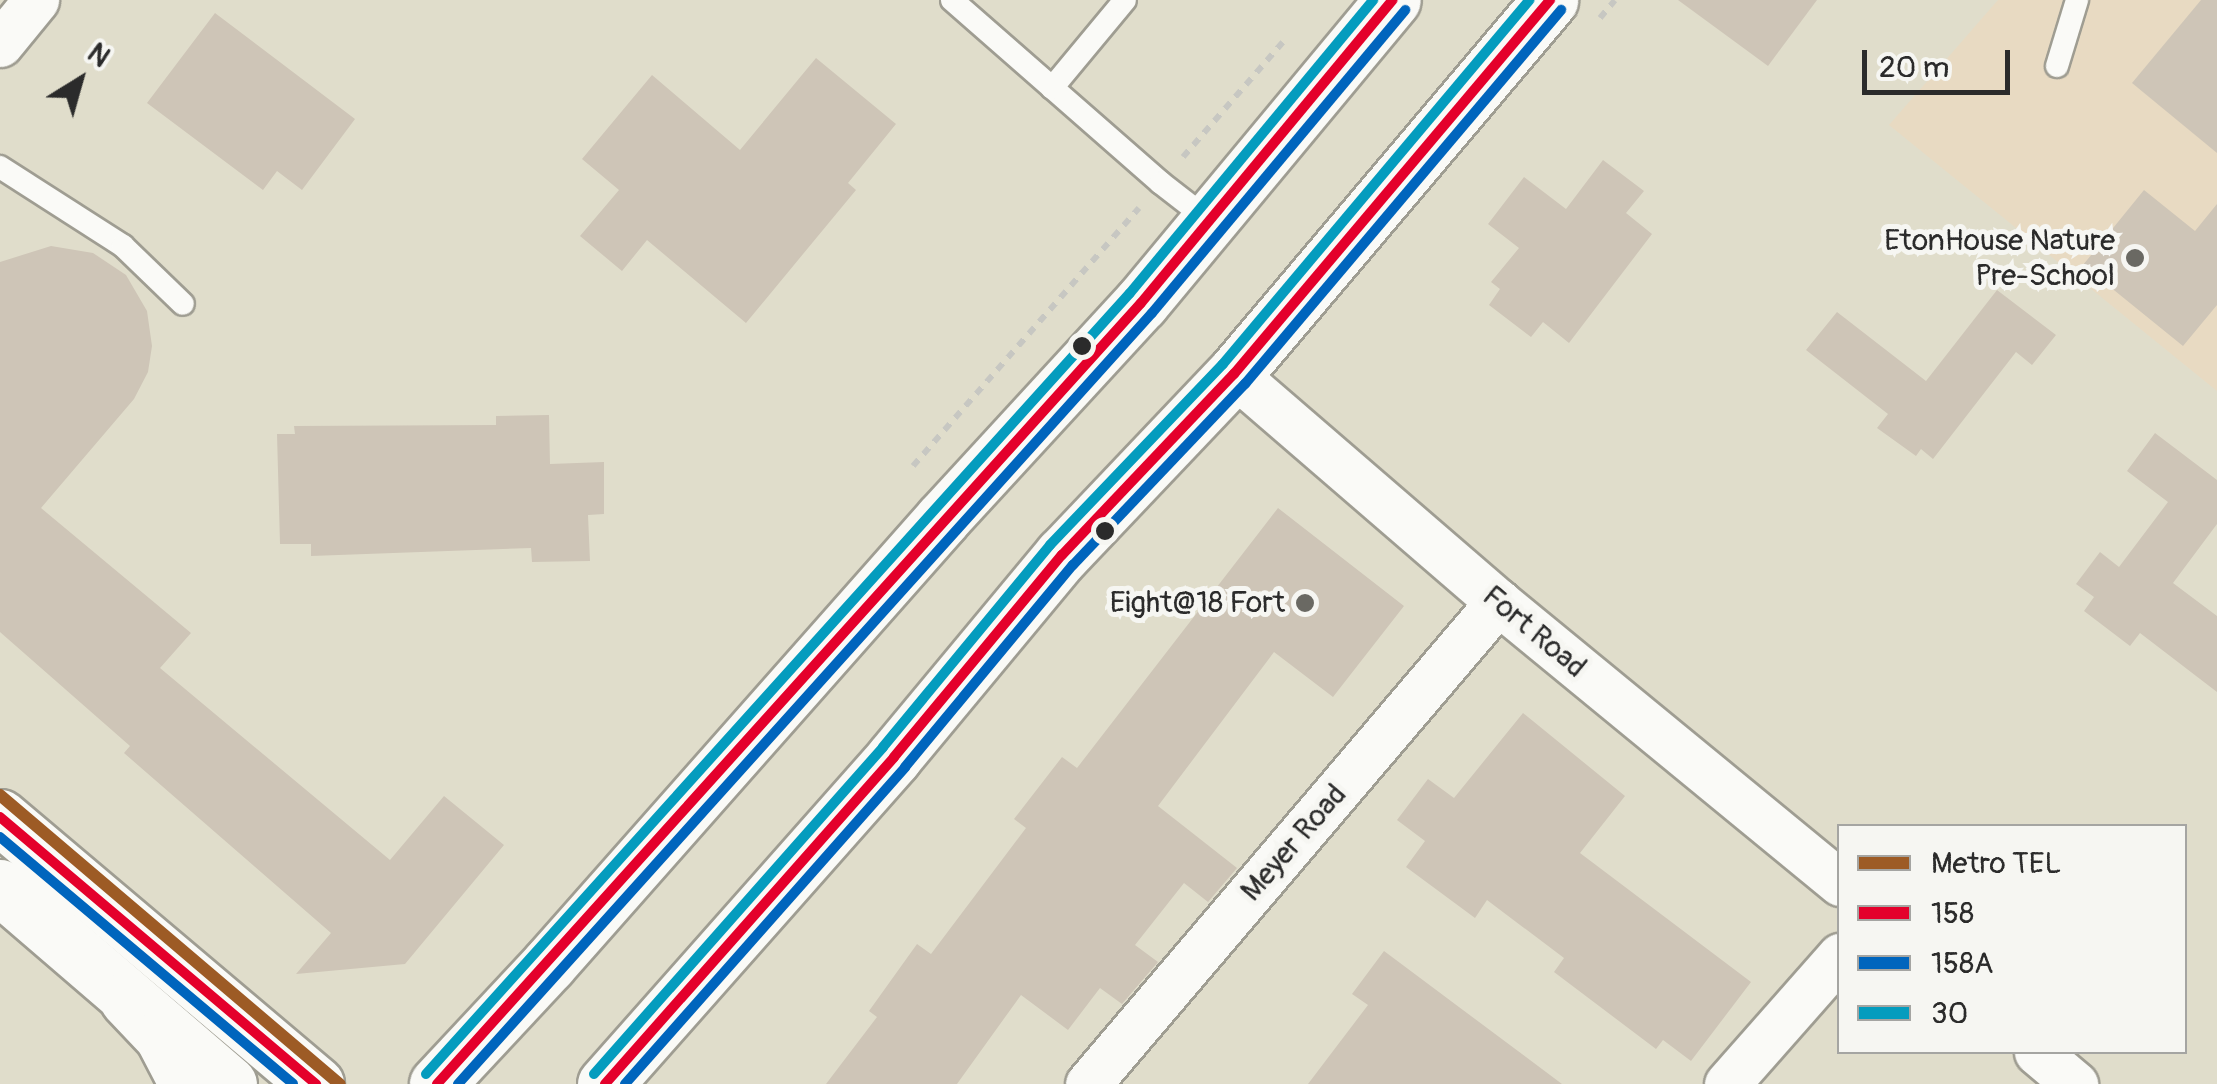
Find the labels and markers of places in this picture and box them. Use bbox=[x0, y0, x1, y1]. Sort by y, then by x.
place label: EtonHouse Nature Pre-School bbox=[1884, 223, 2115, 294]
marker: EtonHouse Nature Pre-School bbox=[2124, 247, 2146, 269]
unlabelled marker bbox=[1072, 336, 1092, 356]
unlabelled marker bbox=[1095, 521, 1115, 541]
place label: Eight@18 Fort bbox=[1110, 585, 1285, 621]
marker: Eight@18 Fort bbox=[1294, 592, 1316, 614]

